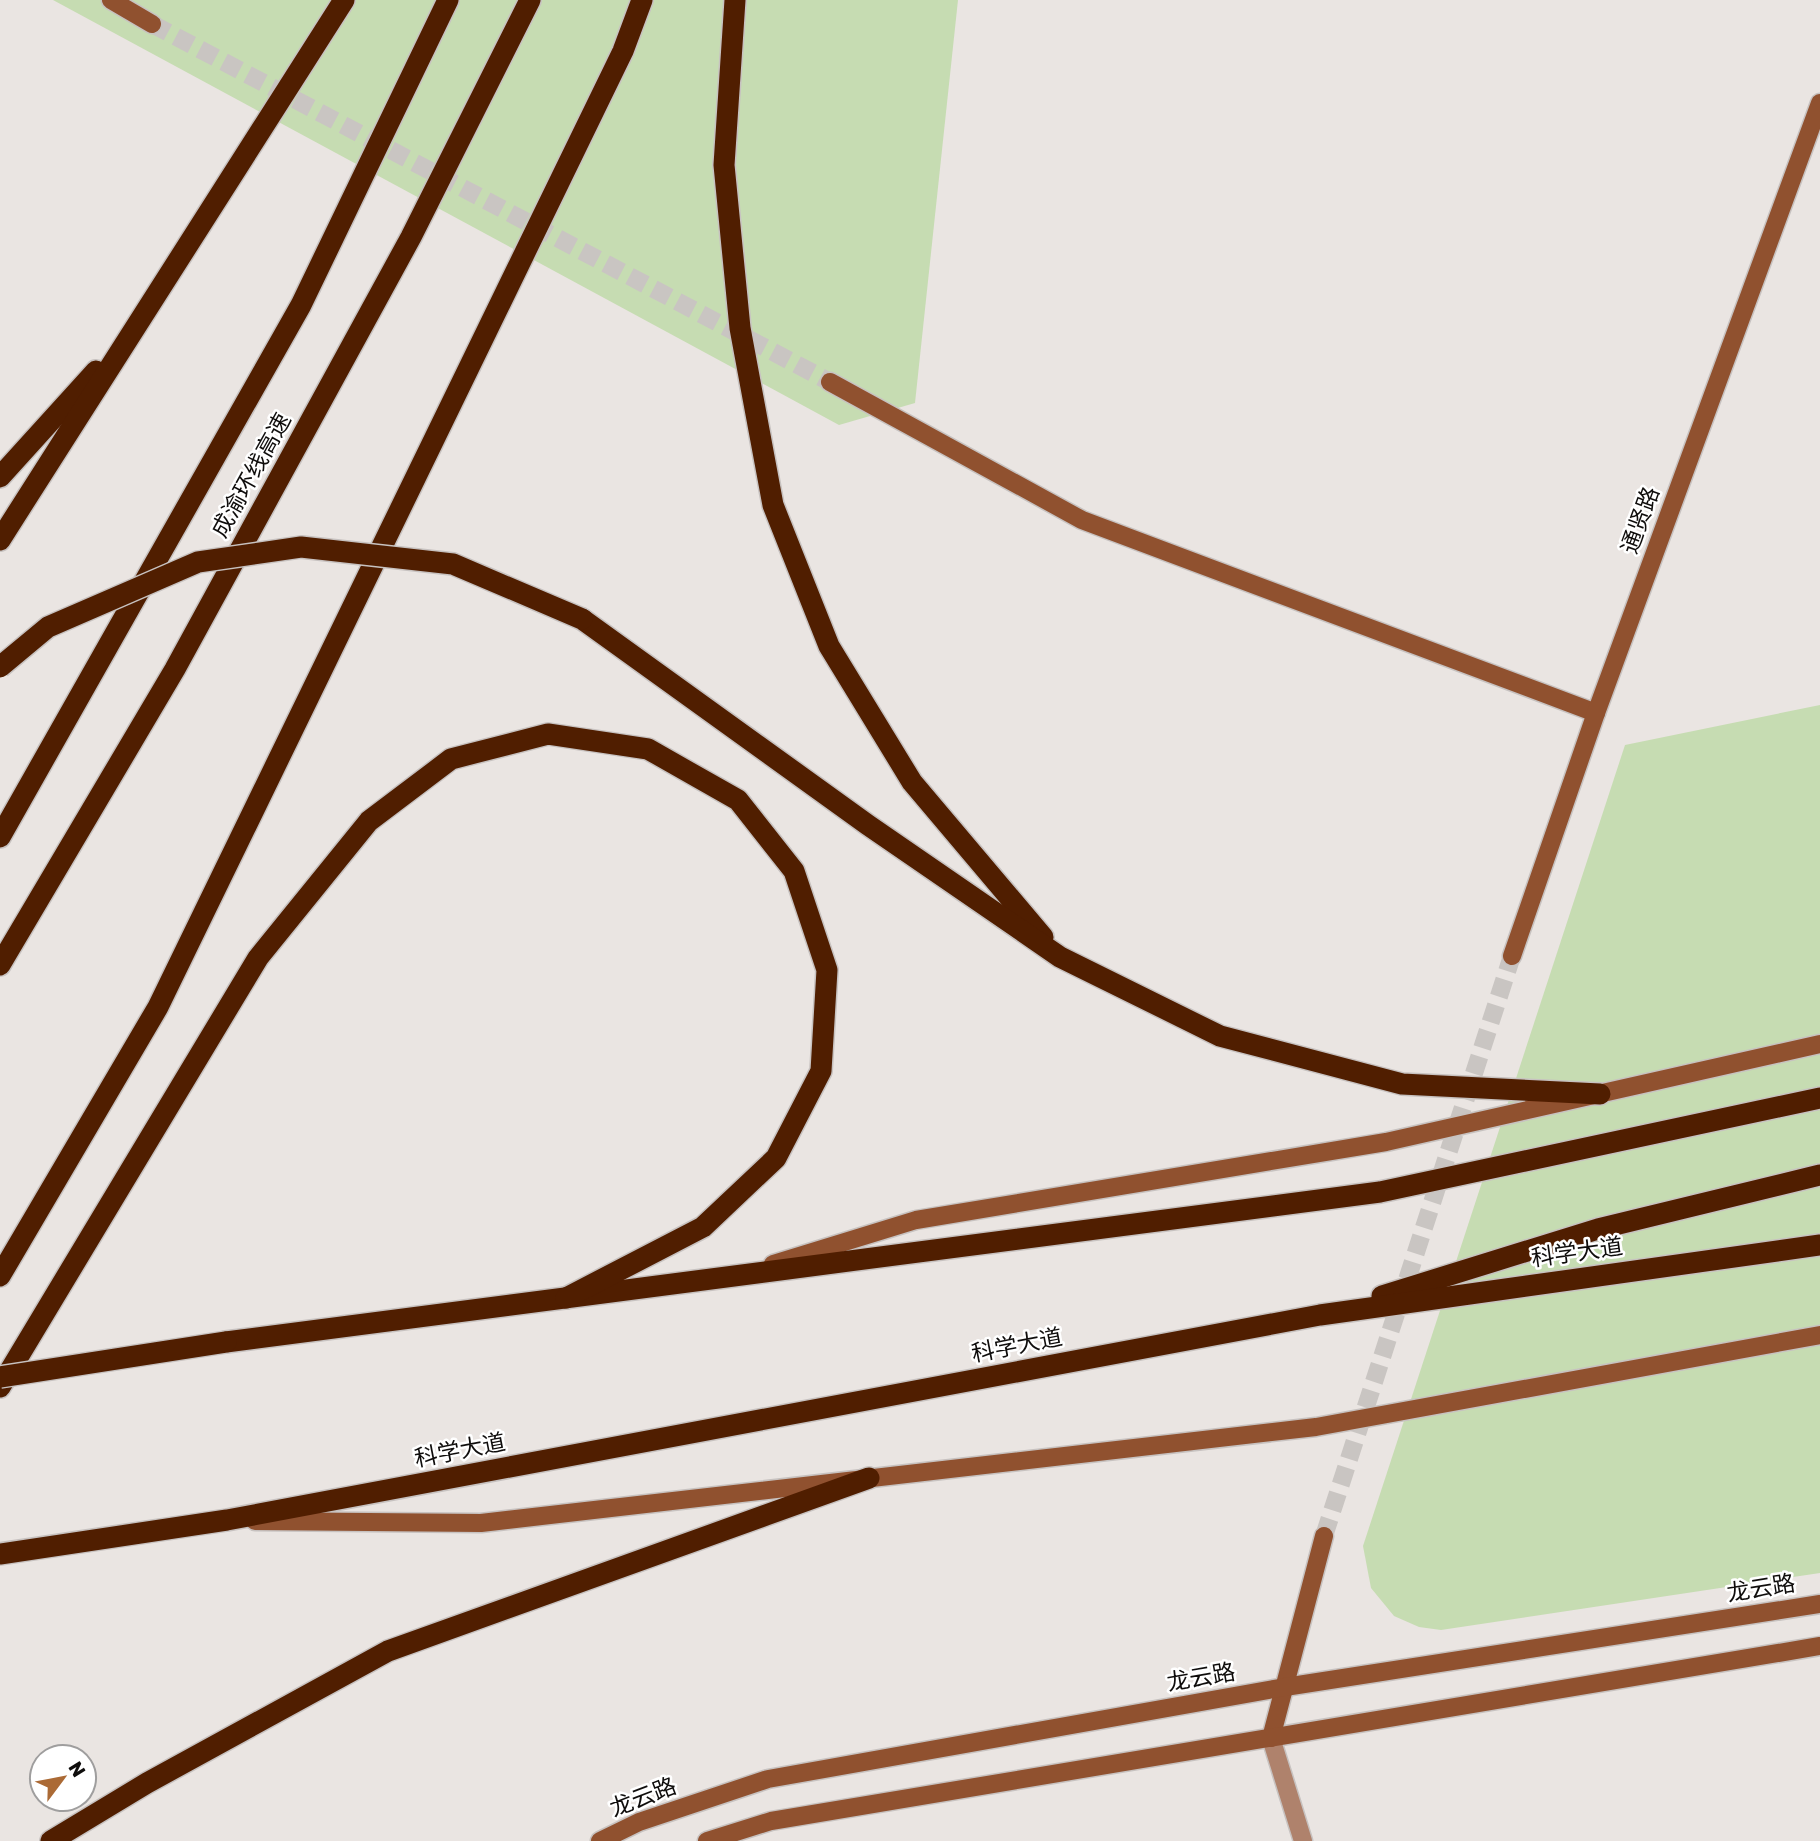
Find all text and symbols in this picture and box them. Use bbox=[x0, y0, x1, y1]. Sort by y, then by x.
street label: 成渝环线高速 bbox=[205, 408, 297, 542]
street label: 通贤路 bbox=[1615, 483, 1665, 557]
street label: 科学大道 bbox=[1529, 1232, 1625, 1272]
street label: 科学大道 bbox=[969, 1322, 1065, 1368]
street label: 科学大道 bbox=[412, 1427, 508, 1473]
street label: 龙云路 bbox=[1725, 1569, 1797, 1607]
street label: 龙云路 bbox=[1165, 1657, 1237, 1697]
north arrow bbox=[28, 1743, 98, 1813]
text: N bbox=[64, 1757, 90, 1781]
street label: 龙云路 bbox=[606, 1772, 680, 1822]

